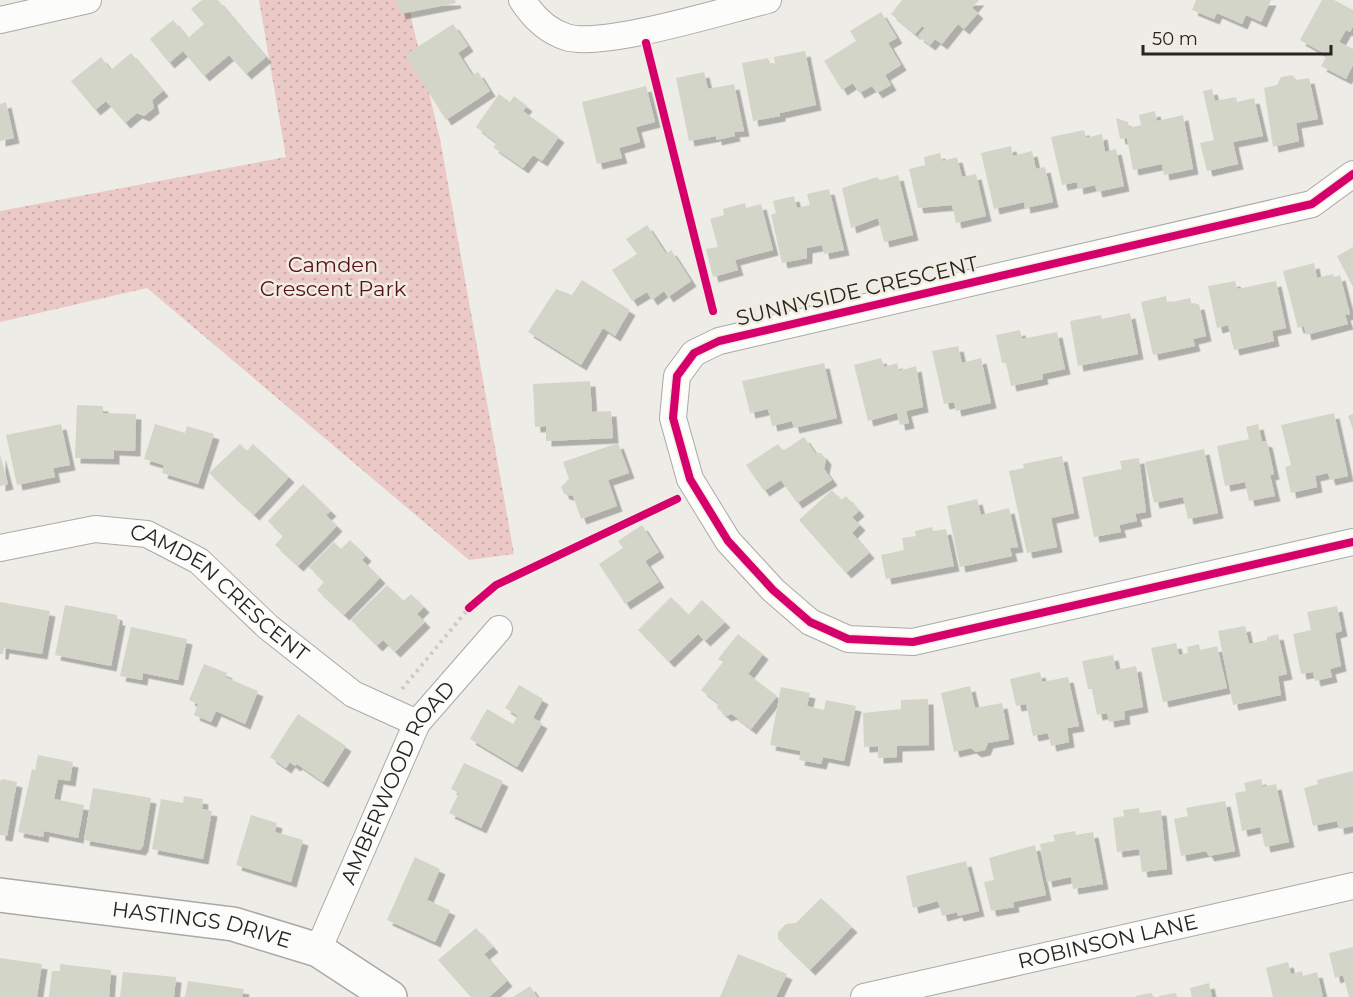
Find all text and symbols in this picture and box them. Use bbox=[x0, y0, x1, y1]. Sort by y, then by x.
scale bar bbox=[1143, 18, 1330, 56]
text: 50 m bbox=[1152, 28, 1198, 50]
street label: SUNNYSIDE CRESCENT bbox=[733, 250, 980, 331]
park label: Camden Crescent Park bbox=[260, 252, 407, 301]
street label: CAMDEN CRESCENT bbox=[129, 519, 314, 666]
street label: AMBERWOOD ROAD bbox=[335, 676, 460, 888]
street label: HASTINGS DRIVE bbox=[111, 896, 294, 953]
street label: ROBINSON LANE bbox=[1015, 909, 1200, 974]

